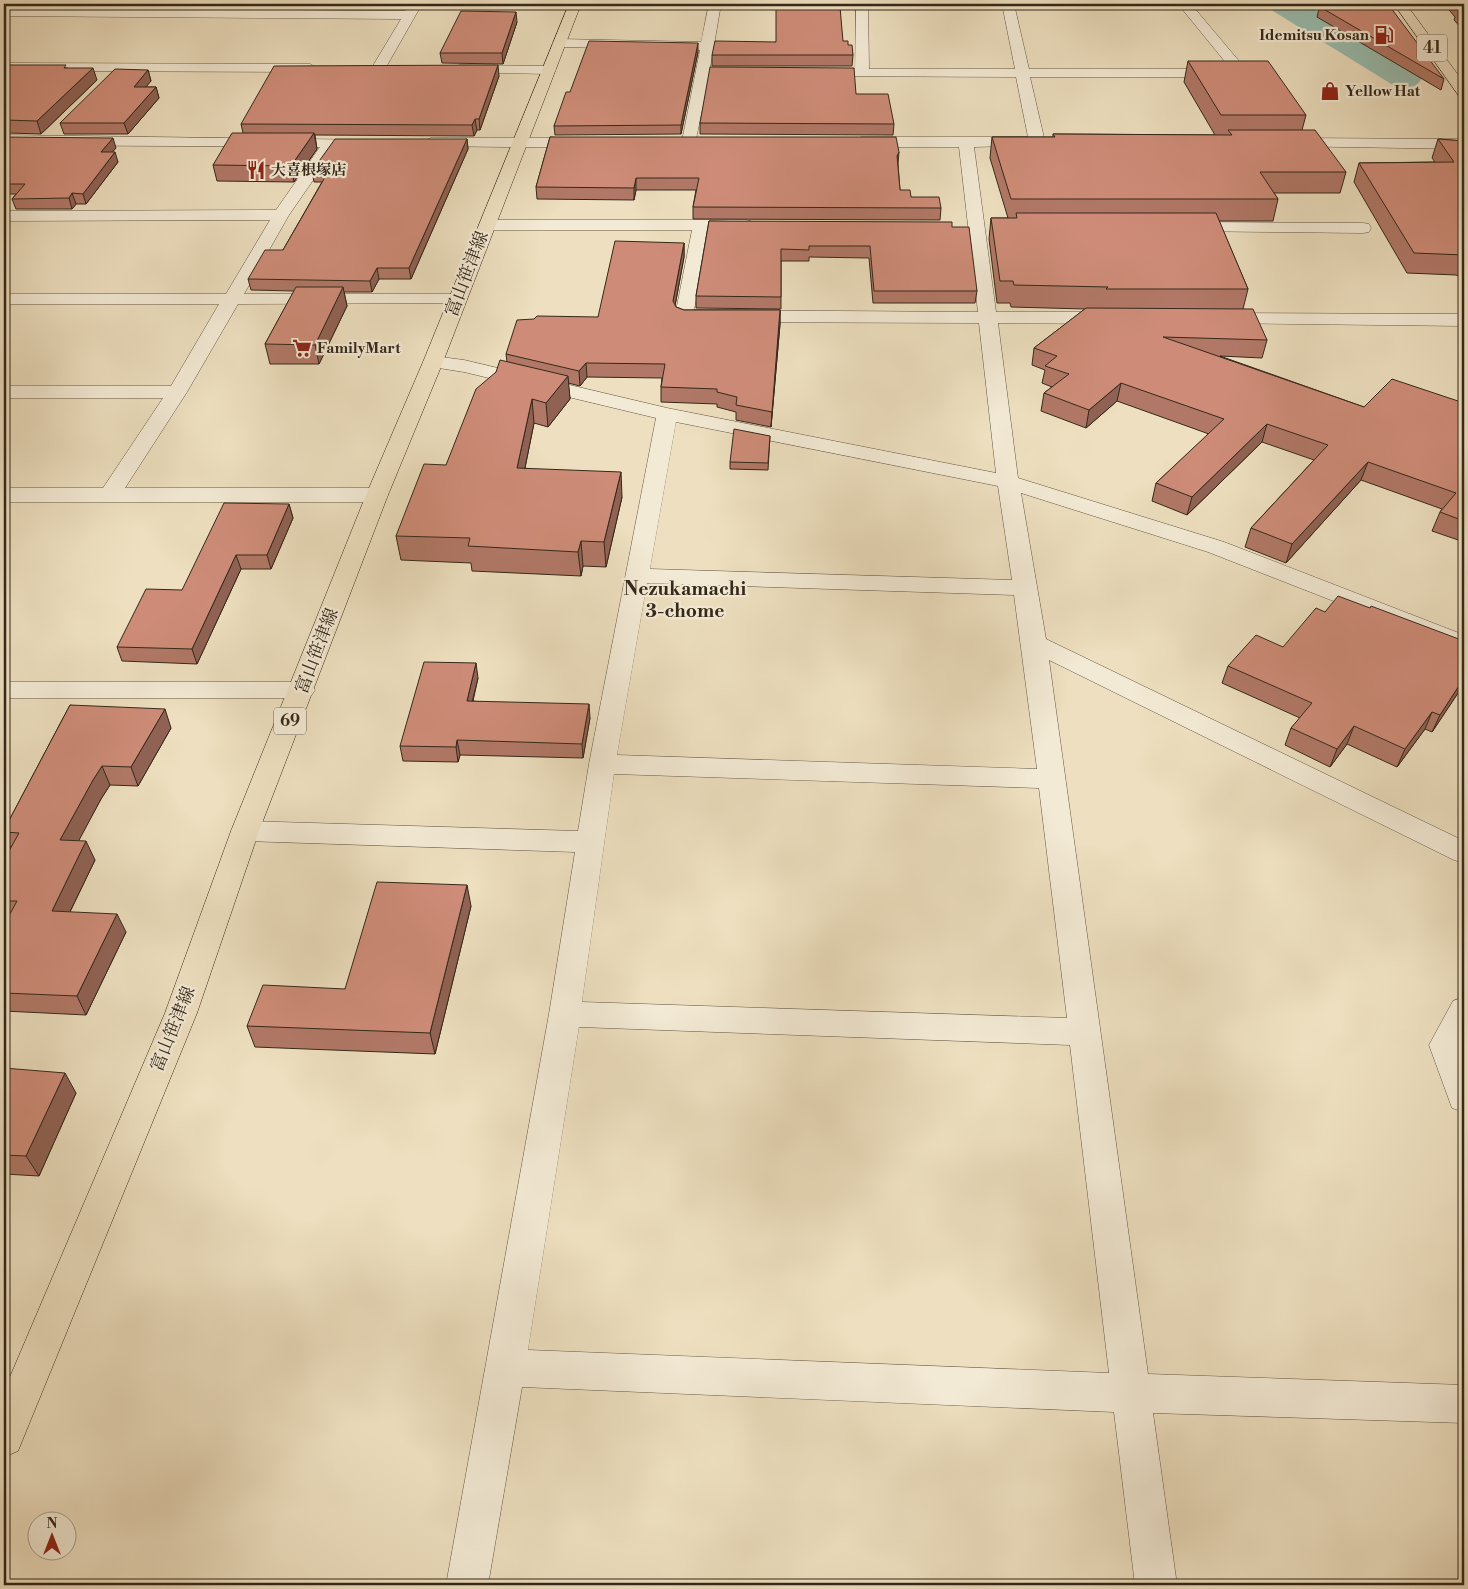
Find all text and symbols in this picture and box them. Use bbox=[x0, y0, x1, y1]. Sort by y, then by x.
fuel station icon: Idemitsu Kosan bbox=[1373, 24, 1395, 46]
place label: Idemitsu Kosan bbox=[1259, 26, 1370, 45]
road number: 41 bbox=[1417, 34, 1447, 62]
shop icon: Yellow Hat bbox=[1319, 80, 1341, 102]
place label: Yellow Hat bbox=[1345, 82, 1421, 101]
restaurant icon: 大喜根塚店 bbox=[245, 159, 267, 181]
place label: 大喜根塚店 bbox=[271, 161, 346, 180]
street label: 富山笹津線 bbox=[440, 228, 494, 320]
supermarket icon: FamilyMart bbox=[291, 337, 313, 359]
place label: FamilyMart bbox=[317, 339, 401, 358]
district label: Nezukamachi 3-chome bbox=[624, 577, 746, 623]
street label: 富山笹津線 bbox=[290, 605, 344, 697]
road number: 69 bbox=[274, 708, 306, 734]
street label: 富山笹津線 bbox=[145, 983, 201, 1075]
north arrow bbox=[28, 1512, 78, 1562]
text: N bbox=[46, 1515, 58, 1533]

